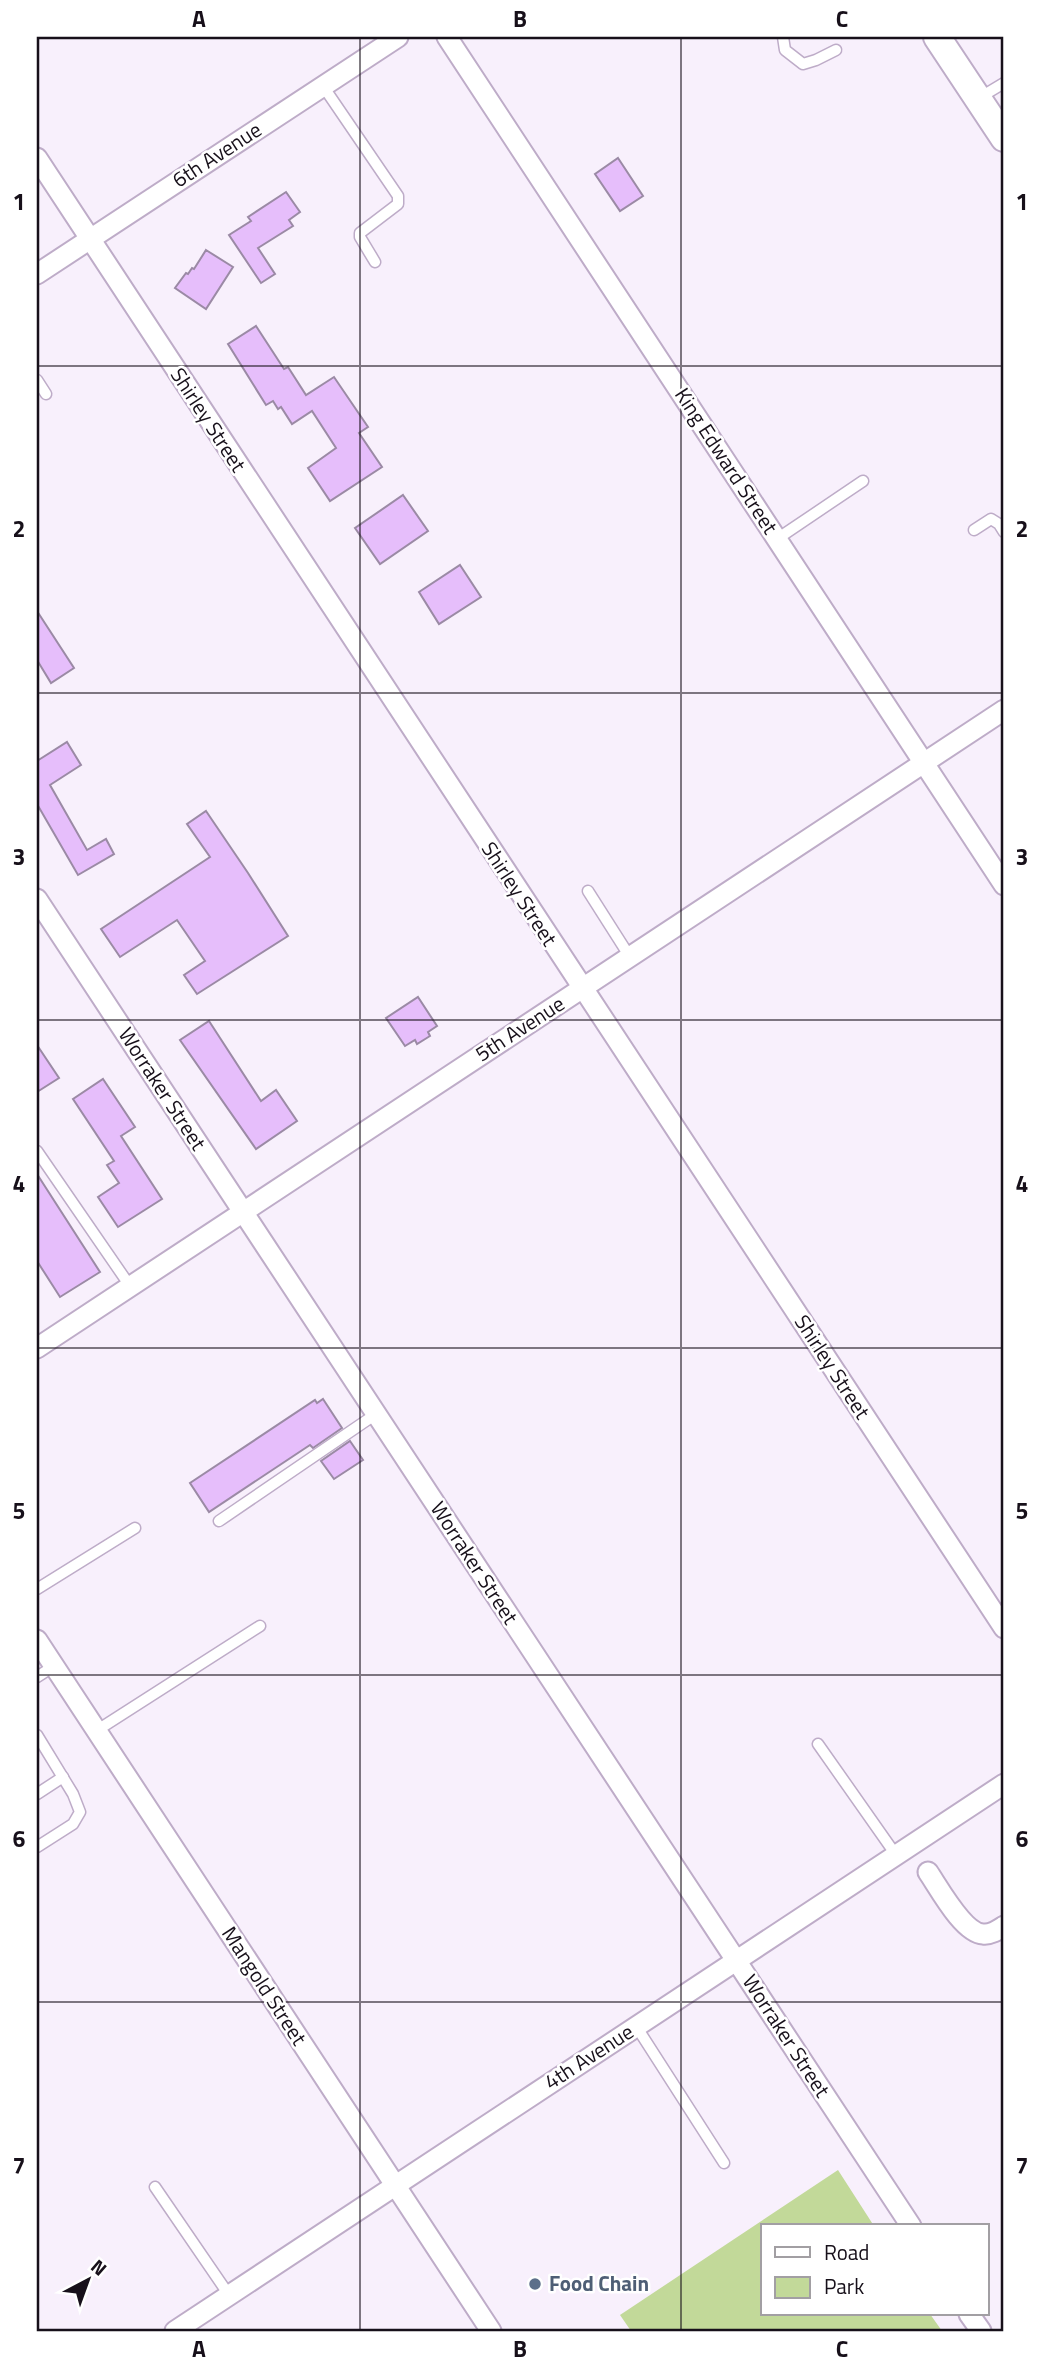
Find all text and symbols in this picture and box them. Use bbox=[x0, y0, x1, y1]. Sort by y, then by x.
text: A bbox=[192, 1, 206, 36]
text: B bbox=[513, 1, 527, 36]
text: C bbox=[836, 1, 848, 36]
street label: 6th Avenue bbox=[166, 113, 267, 195]
text: 1 bbox=[13, 184, 25, 219]
text: 1 bbox=[1016, 184, 1028, 219]
street label: Shirley Street bbox=[163, 361, 255, 478]
street label: King Edward Street bbox=[667, 381, 787, 541]
text: 2 bbox=[13, 511, 25, 546]
text: 2 bbox=[1016, 511, 1028, 546]
street label: Shirley Street bbox=[474, 835, 566, 952]
text: 3 bbox=[13, 839, 25, 874]
text: 3 bbox=[1016, 839, 1028, 874]
street label: 5th Avenue bbox=[469, 987, 570, 1069]
street label: Worraker Street bbox=[111, 1021, 215, 1157]
text: 4 bbox=[13, 1166, 25, 1201]
text: 4 bbox=[1016, 1166, 1028, 1201]
street label: Shirley Street bbox=[787, 1308, 879, 1425]
text: 5 bbox=[13, 1493, 25, 1528]
text: 5 bbox=[1016, 1493, 1028, 1528]
street label: Worraker Street bbox=[423, 1495, 527, 1631]
text: 6 bbox=[13, 1821, 26, 1856]
text: 6 bbox=[1016, 1821, 1029, 1856]
street label: Mangold Street bbox=[214, 1920, 316, 2052]
street label: Worraker Street bbox=[735, 1968, 839, 2104]
street label: 4th Avenue bbox=[538, 2015, 639, 2097]
text: 7 bbox=[13, 2148, 25, 2183]
text: 7 bbox=[1016, 2148, 1028, 2183]
legend bbox=[761, 2224, 988, 2316]
text: Road bbox=[824, 2236, 869, 2268]
north arrow bbox=[52, 2246, 122, 2316]
text: N bbox=[85, 2252, 114, 2282]
place label: Food Chain bbox=[549, 2267, 649, 2299]
text: Park bbox=[824, 2270, 864, 2302]
marker: Food Chain bbox=[527, 2276, 543, 2292]
text: A bbox=[192, 2331, 206, 2366]
text: B bbox=[513, 2331, 527, 2366]
text: C bbox=[836, 2331, 848, 2366]

